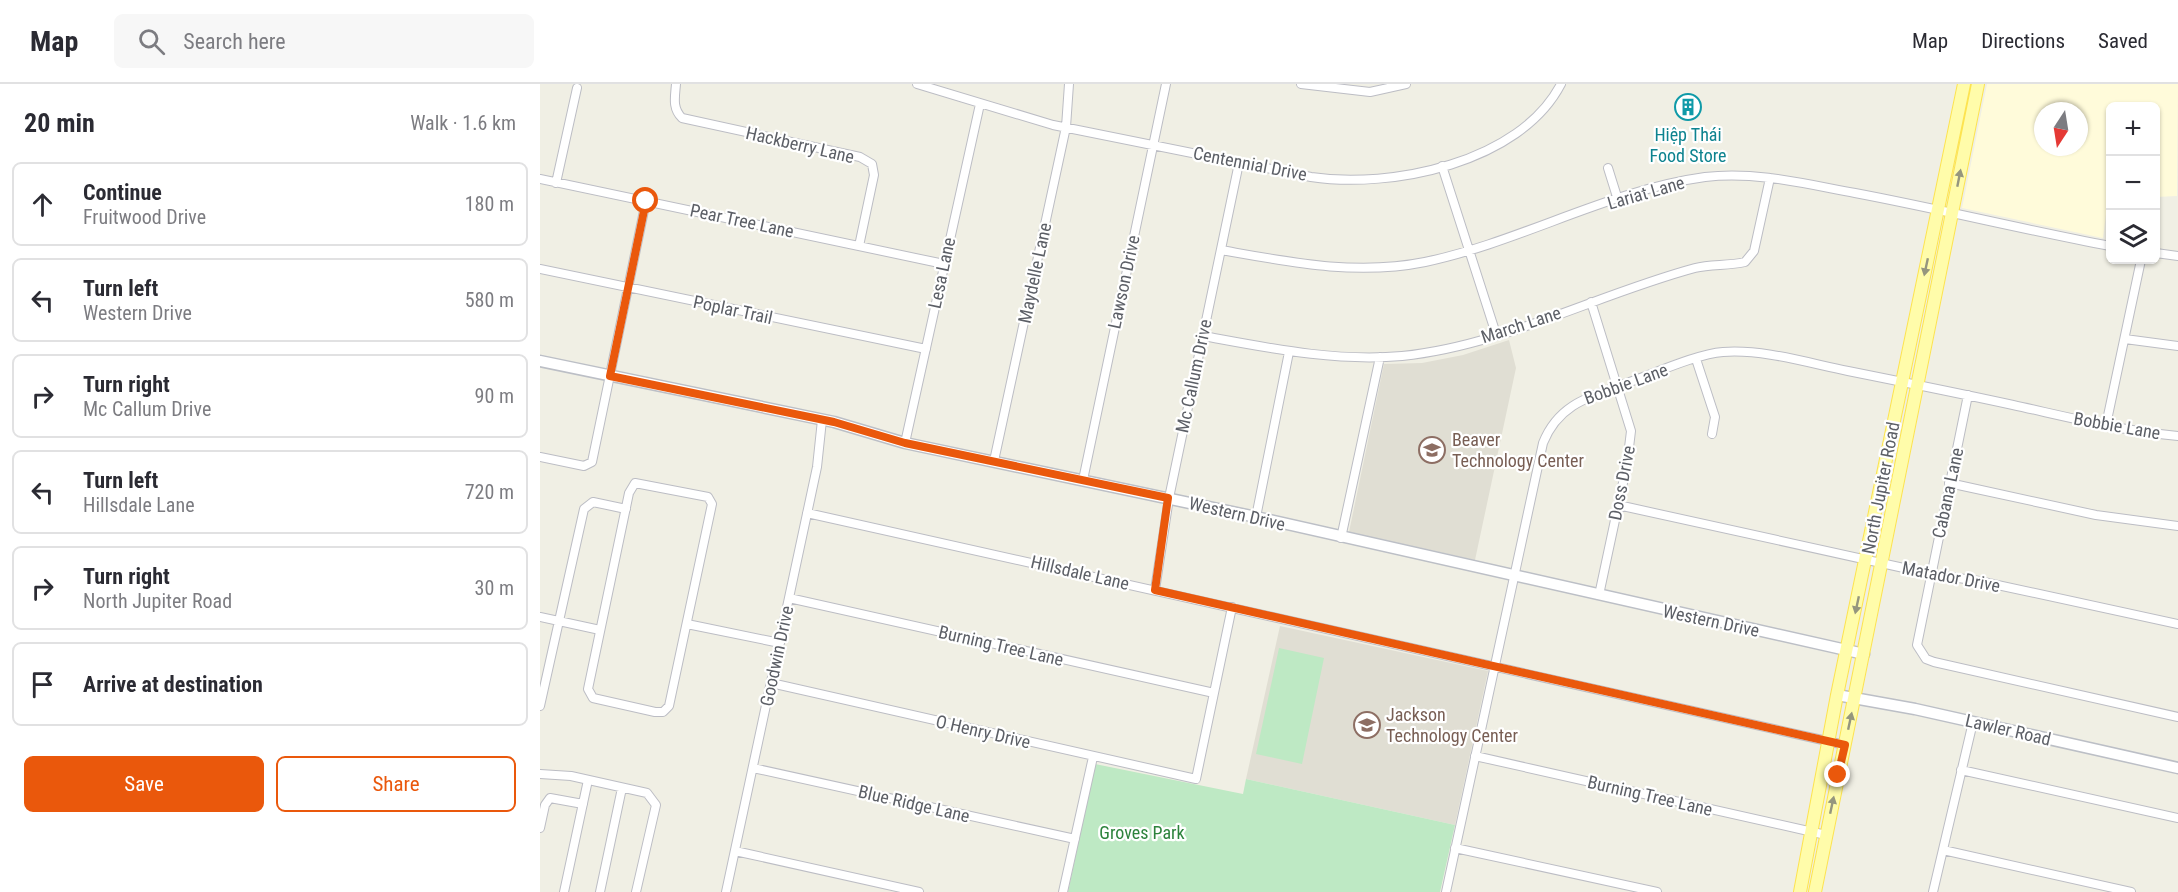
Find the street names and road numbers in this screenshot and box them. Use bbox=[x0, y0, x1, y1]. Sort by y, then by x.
street label: Hackberry Lane bbox=[744, 122, 856, 167]
street label: Centennial Drive bbox=[1191, 142, 1309, 185]
street label: Lariat Lane bbox=[1605, 172, 1687, 214]
street label: Pear Tree Lane bbox=[688, 199, 796, 242]
street label: Maydelle Lane bbox=[1014, 221, 1055, 325]
street label: Lawson Drive bbox=[1103, 233, 1144, 330]
street label: Lesa Lane bbox=[924, 235, 959, 310]
street label: Poplar Trail bbox=[692, 291, 775, 328]
street label: March Lane bbox=[1478, 302, 1564, 347]
street label: Mc Callum Drive bbox=[1171, 317, 1216, 435]
street label: Bobbie Lane bbox=[1581, 359, 1671, 408]
street label: Bobbie Lane bbox=[2072, 408, 2162, 443]
street label: North Jupiter Road bbox=[1857, 420, 1904, 556]
street label: Doss Drive bbox=[1604, 444, 1639, 522]
street label: Cabana Lane bbox=[1928, 446, 1967, 540]
street label: Western Drive bbox=[1187, 492, 1287, 535]
street label: Hillsdale Lane bbox=[1029, 551, 1131, 594]
street label: Matador Drive bbox=[1900, 557, 2002, 596]
street label: Western Drive bbox=[1661, 600, 1761, 641]
street label: Goodwin Drive bbox=[756, 604, 797, 708]
street label: Burning Tree Lane bbox=[937, 621, 1066, 670]
street label: Lawler Road bbox=[1963, 709, 2053, 750]
street label: O Henry Drive bbox=[934, 710, 1032, 753]
street label: Burning Tree Lane bbox=[1586, 771, 1715, 820]
street label: Blue Ridge Lane bbox=[856, 781, 972, 827]

